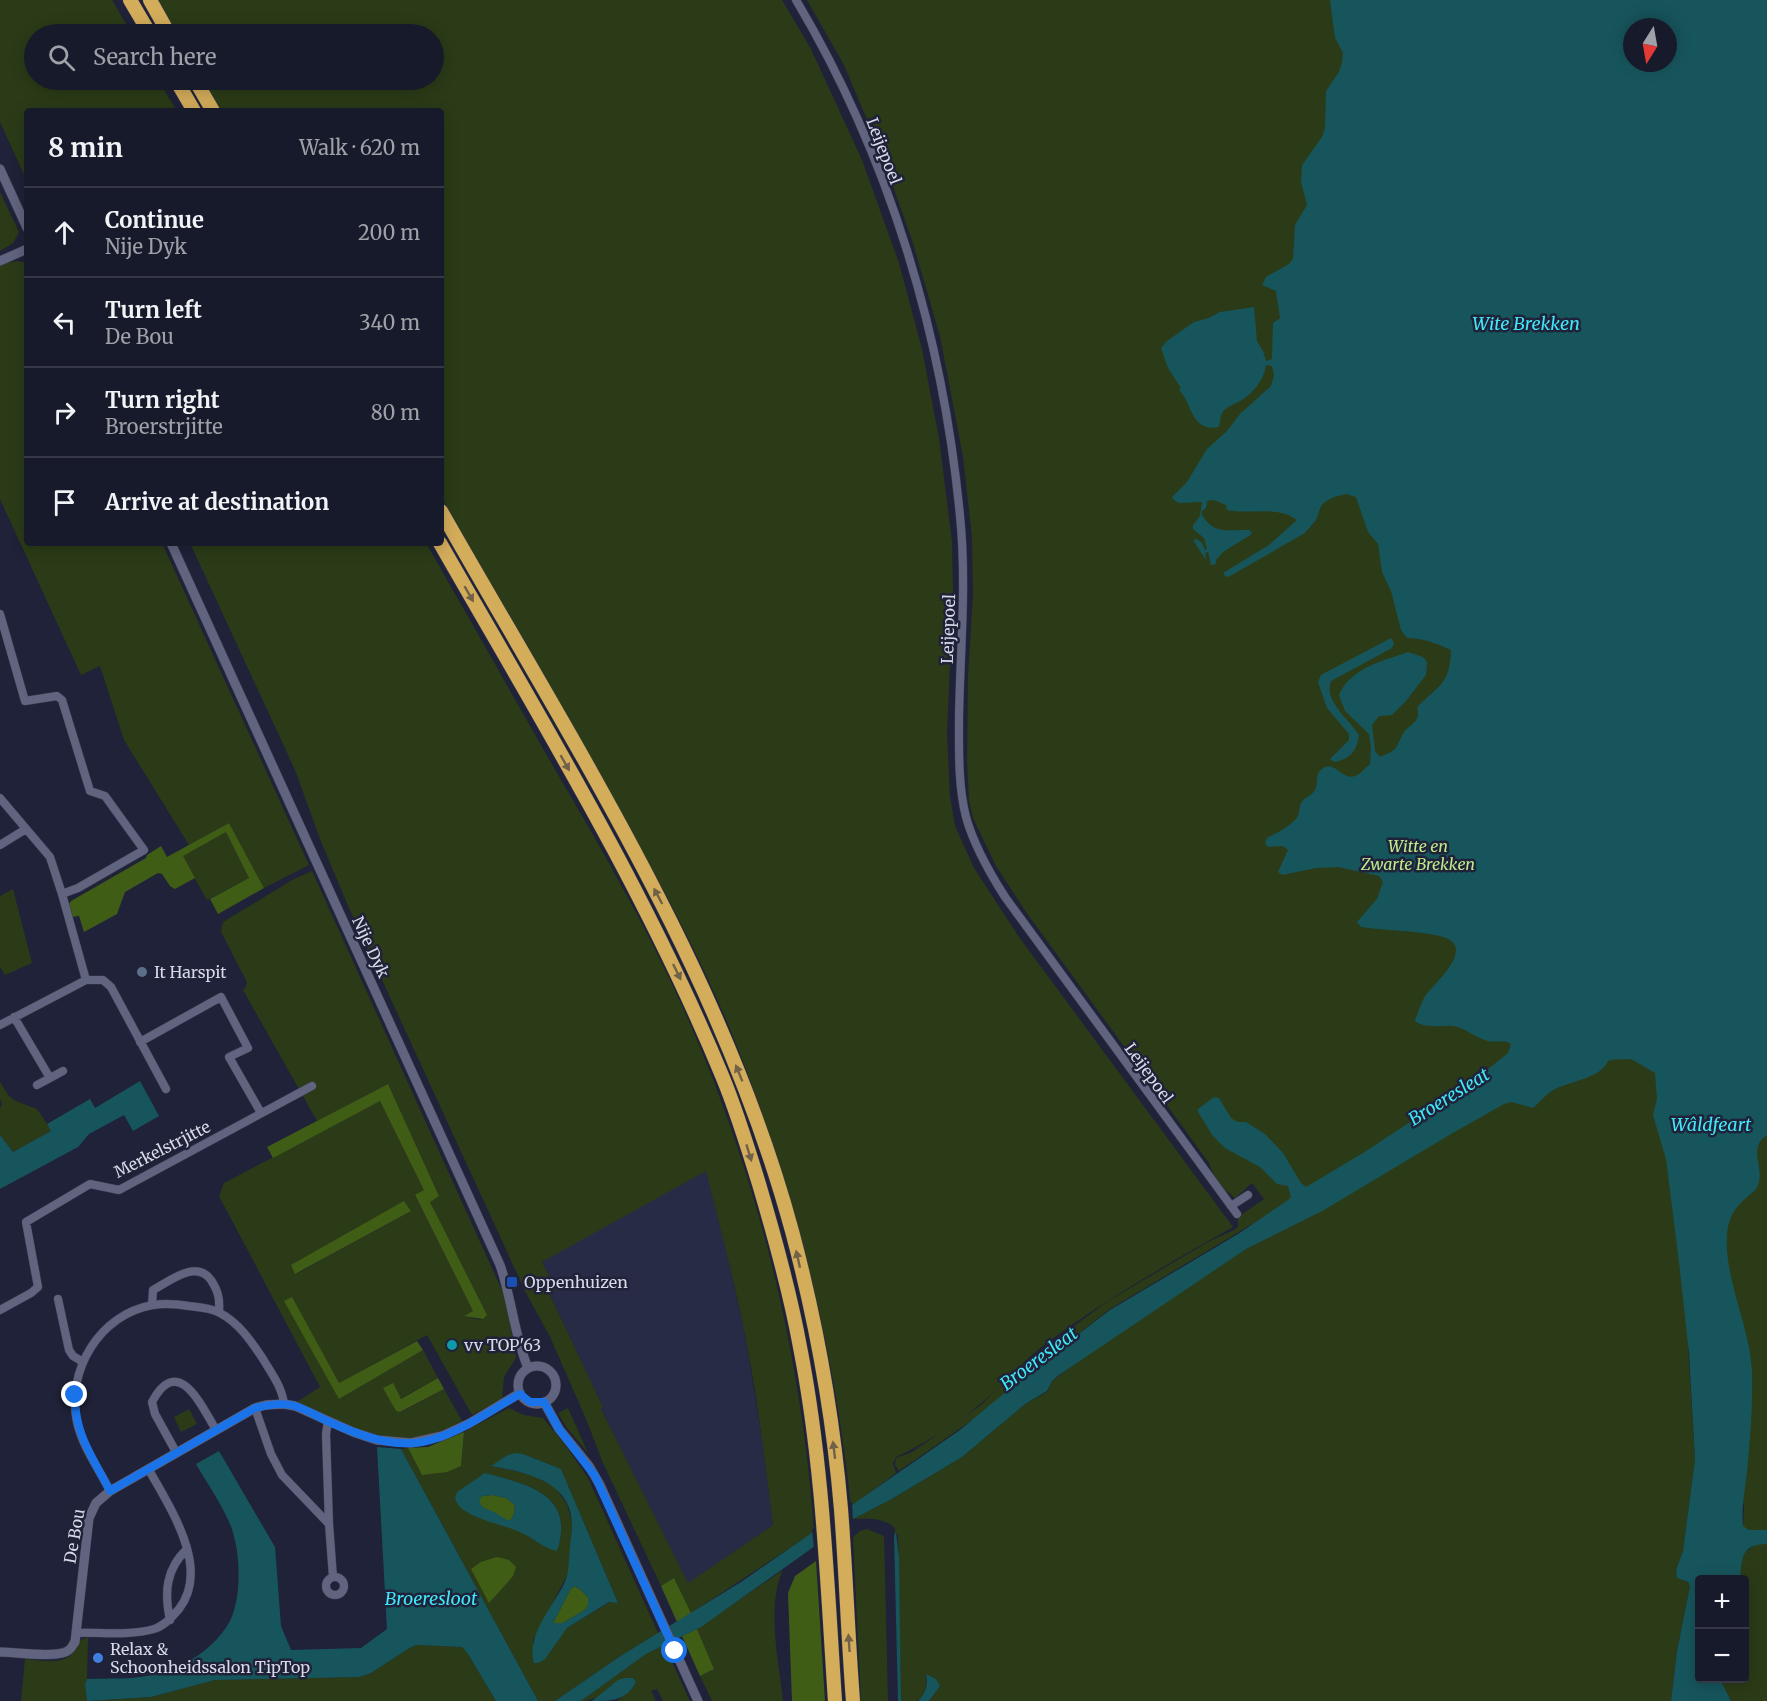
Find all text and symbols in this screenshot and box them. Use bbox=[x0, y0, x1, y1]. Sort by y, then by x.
north arrow bbox=[1623, 18, 1677, 72]
search box bbox=[24, 24, 444, 90]
icon: search bbox=[45, 41, 78, 74]
text: Search here bbox=[93, 43, 216, 71]
street label: Leijepoel bbox=[862, 115, 906, 187]
text: 8 min bbox=[48, 131, 123, 164]
text: Walk · 620 m bbox=[299, 135, 420, 160]
text: Continue bbox=[105, 206, 204, 234]
icon: ahead bbox=[48, 216, 81, 249]
text: 200 m bbox=[358, 220, 420, 245]
text: Nije Dyk bbox=[105, 234, 187, 259]
text: Turn left bbox=[105, 296, 202, 324]
icon: left bbox=[48, 306, 81, 339]
text: 340 m bbox=[359, 310, 420, 335]
water label: Wite Brekken bbox=[1472, 312, 1580, 335]
text: De Bou bbox=[105, 324, 174, 349]
text: Turn right bbox=[105, 386, 219, 414]
icon: right bbox=[48, 396, 81, 429]
text: 80 m bbox=[371, 400, 420, 425]
text: Broerstrjitte bbox=[105, 414, 223, 439]
icon: arrive bbox=[48, 486, 81, 519]
text: Arrive at destination bbox=[105, 488, 329, 516]
one-way arrow bbox=[464, 586, 474, 603]
street label: Leijepoel bbox=[937, 594, 959, 664]
one-way arrow bbox=[560, 755, 570, 772]
park label: Witte en Zwarte Brekken bbox=[1360, 836, 1475, 874]
one-way arrow bbox=[653, 887, 663, 904]
street label: Nije Dyk bbox=[348, 913, 394, 982]
place label: It Harspit bbox=[154, 962, 227, 982]
one-way arrow bbox=[672, 964, 682, 981]
marker: It Harspit bbox=[135, 965, 149, 979]
street label: Leijepoel bbox=[1120, 1039, 1178, 1107]
water label: Broeresleat bbox=[1404, 1062, 1494, 1131]
one-way arrow bbox=[733, 1064, 743, 1082]
water label: Wâldfeart bbox=[1671, 1113, 1752, 1136]
street label: Merkelstrjitte bbox=[110, 1116, 214, 1182]
one-way arrow bbox=[745, 1144, 754, 1162]
one-way arrow bbox=[793, 1250, 803, 1268]
place label: Oppenhuizen bbox=[524, 1272, 628, 1292]
marker: Oppenhuizen bbox=[505, 1275, 519, 1289]
water label: Broeresleat bbox=[995, 1321, 1083, 1395]
place label: vv TOP'63 bbox=[463, 1335, 541, 1355]
marker: vv TOP'63 bbox=[445, 1338, 459, 1352]
route end bbox=[61, 1381, 87, 1407]
one-way arrow bbox=[829, 1441, 839, 1460]
street label: De Bou bbox=[59, 1507, 89, 1565]
map controls bbox=[1695, 1575, 1749, 1683]
button: + bbox=[1695, 1575, 1749, 1629]
water label: Broeresloot bbox=[385, 1587, 478, 1610]
button: − bbox=[1695, 1629, 1749, 1683]
one-way arrow bbox=[844, 1633, 854, 1652]
route start bbox=[661, 1637, 687, 1663]
place label: Relax & Schoonheidssalon TipTop bbox=[110, 1639, 310, 1677]
marker: Relax & Schoonheidssalon TipTop bbox=[91, 1651, 105, 1665]

